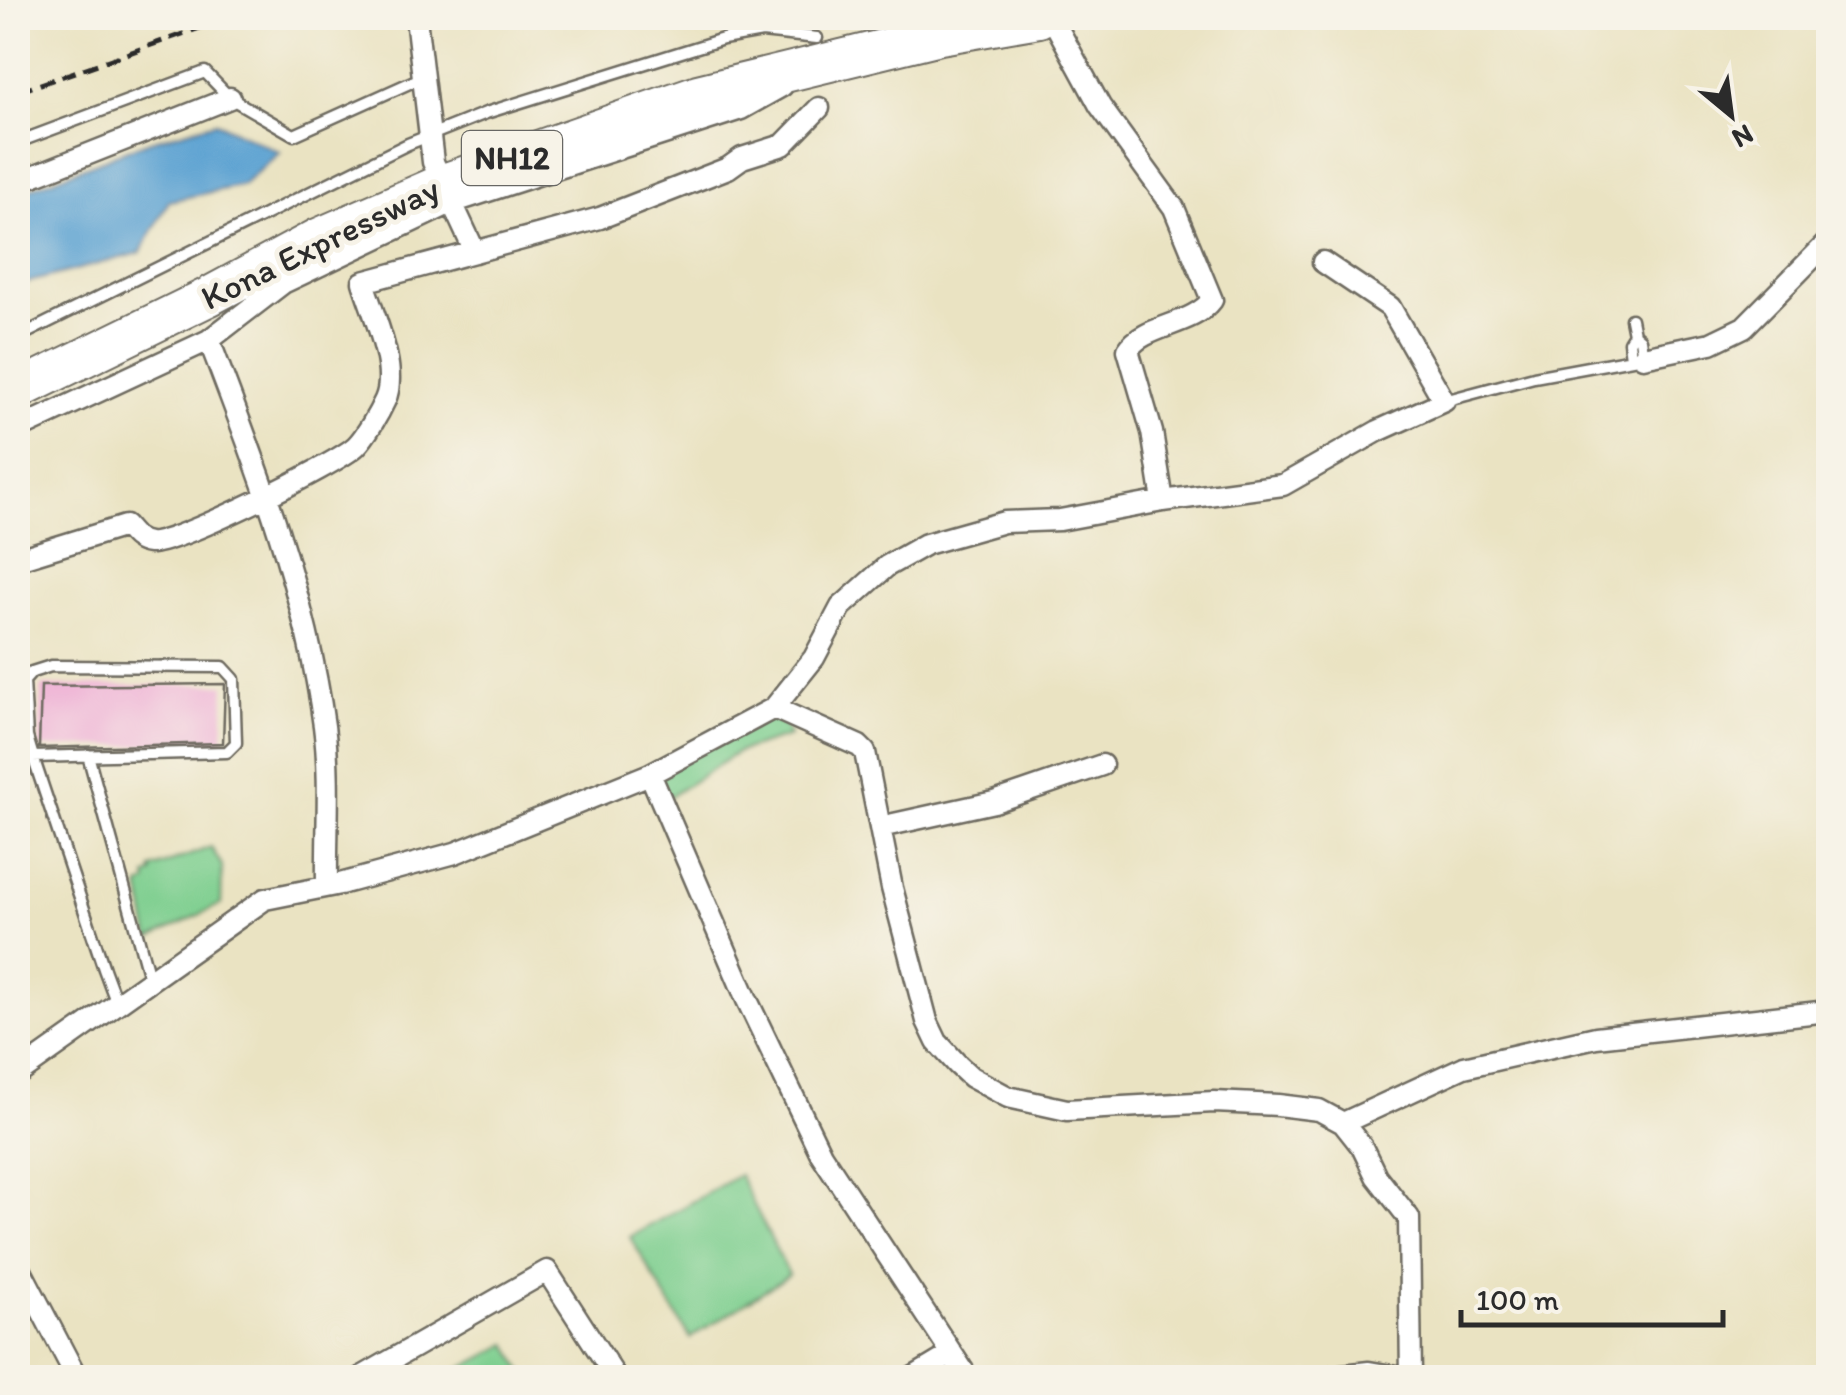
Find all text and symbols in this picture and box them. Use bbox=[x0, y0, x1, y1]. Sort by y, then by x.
north arrow bbox=[1681, 65, 1781, 165]
text: N bbox=[1727, 117, 1760, 156]
road number: NH12 bbox=[462, 131, 562, 185]
street label: Kona Expressway bbox=[194, 167, 446, 319]
scale bar bbox=[1461, 1265, 1724, 1327]
text: 100 m bbox=[1476, 1281, 1559, 1318]

